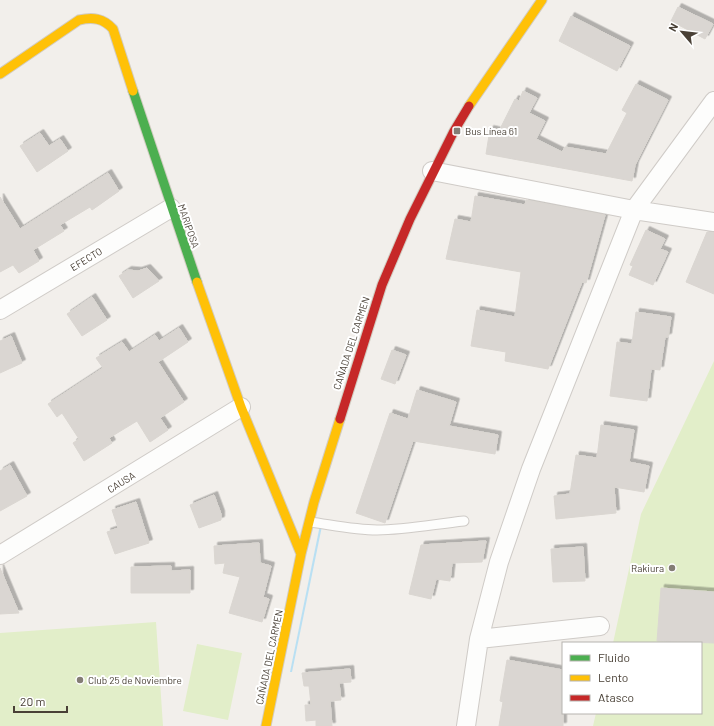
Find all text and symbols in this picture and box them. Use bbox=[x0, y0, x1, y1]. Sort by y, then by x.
north arrow bbox=[662, 12, 702, 52]
text: N bbox=[665, 21, 680, 33]
place label: Bus Línea 61 bbox=[465, 125, 517, 137]
marker: Bus Línea 61 bbox=[452, 126, 462, 136]
street label: MARIPOSA bbox=[176, 202, 202, 250]
street label: EFECTO bbox=[68, 245, 104, 273]
street label: CAÑADA DEL CARMEN bbox=[330, 295, 372, 391]
street label: CAUSA bbox=[105, 469, 137, 495]
place label: Rakiura bbox=[631, 562, 664, 574]
marker: Rakiura bbox=[667, 563, 677, 573]
street label: CAÑADA DEL CARMEN bbox=[253, 608, 285, 706]
legend bbox=[562, 642, 702, 714]
text: Fluido bbox=[598, 650, 630, 664]
text: Lento bbox=[598, 670, 628, 684]
place label: Club 25 de Noviembre bbox=[88, 674, 182, 686]
marker: Club 25 de Noviembre bbox=[75, 675, 85, 685]
scale bar bbox=[14, 688, 67, 714]
text: Atasco bbox=[598, 690, 634, 704]
text: 20 m bbox=[20, 694, 46, 708]

